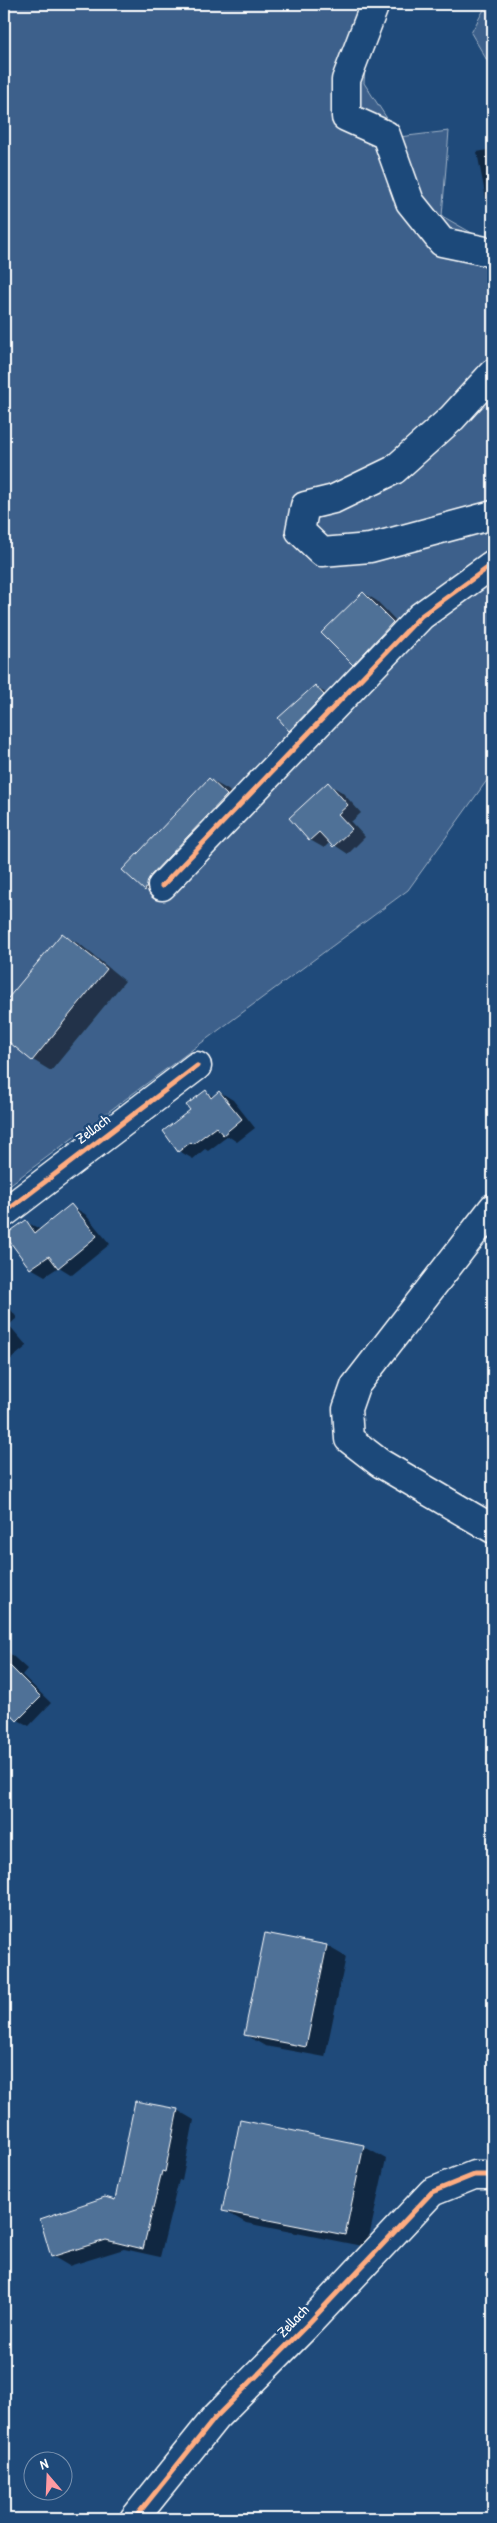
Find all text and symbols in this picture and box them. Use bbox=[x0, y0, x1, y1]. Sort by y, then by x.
street label: Zellach bbox=[71, 1109, 114, 1148]
street label: Zellach bbox=[272, 2300, 313, 2342]
north arrow bbox=[22, 2450, 72, 2500]
text: N bbox=[37, 2453, 51, 2473]

